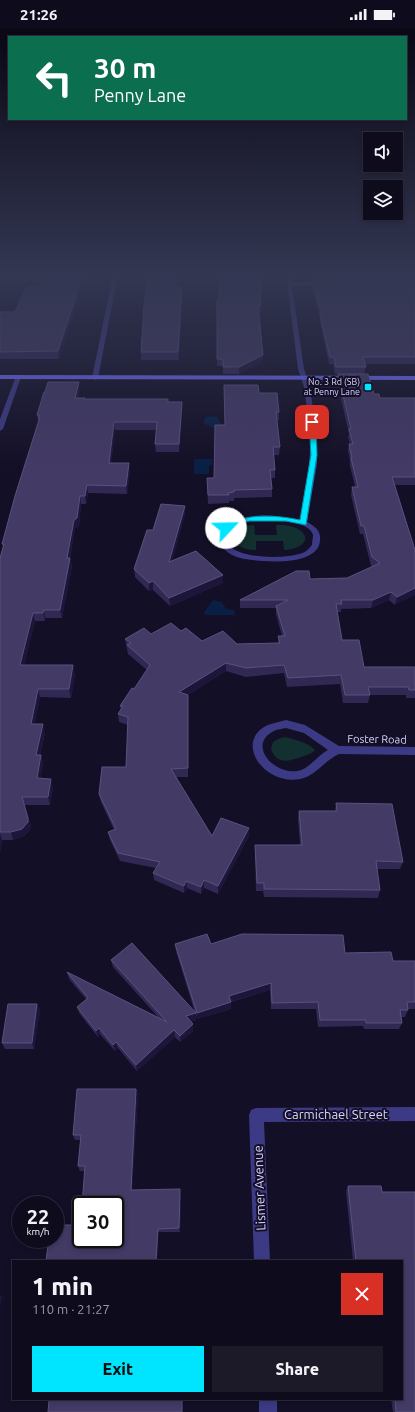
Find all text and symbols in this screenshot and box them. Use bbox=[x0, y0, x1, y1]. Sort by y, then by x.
text: 21:26 bbox=[20, 6, 58, 23]
icon: left bbox=[28, 52, 80, 104]
text: 30 m bbox=[94, 52, 156, 83]
text: Penny Lane bbox=[94, 85, 186, 105]
map controls bbox=[363, 132, 403, 220]
button: sound bbox=[363, 132, 403, 172]
button: layers bbox=[363, 180, 403, 220]
place label: No. 3 Rd (SB) at Penny Lane bbox=[304, 377, 360, 397]
marker: No. 3 Rd (SB) at Penny Lane bbox=[363, 382, 373, 392]
pin bbox=[295, 405, 329, 439]
icon: arrive bbox=[301, 411, 323, 433]
position arrow bbox=[205, 507, 247, 549]
street label: Foster Road bbox=[347, 732, 407, 746]
street label: Carmichael Street bbox=[284, 1107, 388, 1121]
street label: Lismer Avenue bbox=[251, 1145, 267, 1231]
speed limit sign: 30 bbox=[72, 1196, 124, 1248]
text: 22 bbox=[27, 1205, 49, 1228]
text: km/h bbox=[26, 1226, 50, 1237]
text: 1 min bbox=[32, 1273, 93, 1300]
button: close bbox=[341, 1273, 383, 1315]
text: 110 m · 21:27 bbox=[32, 1302, 110, 1316]
button: Exit bbox=[32, 1346, 204, 1392]
button: Share bbox=[212, 1346, 383, 1392]

